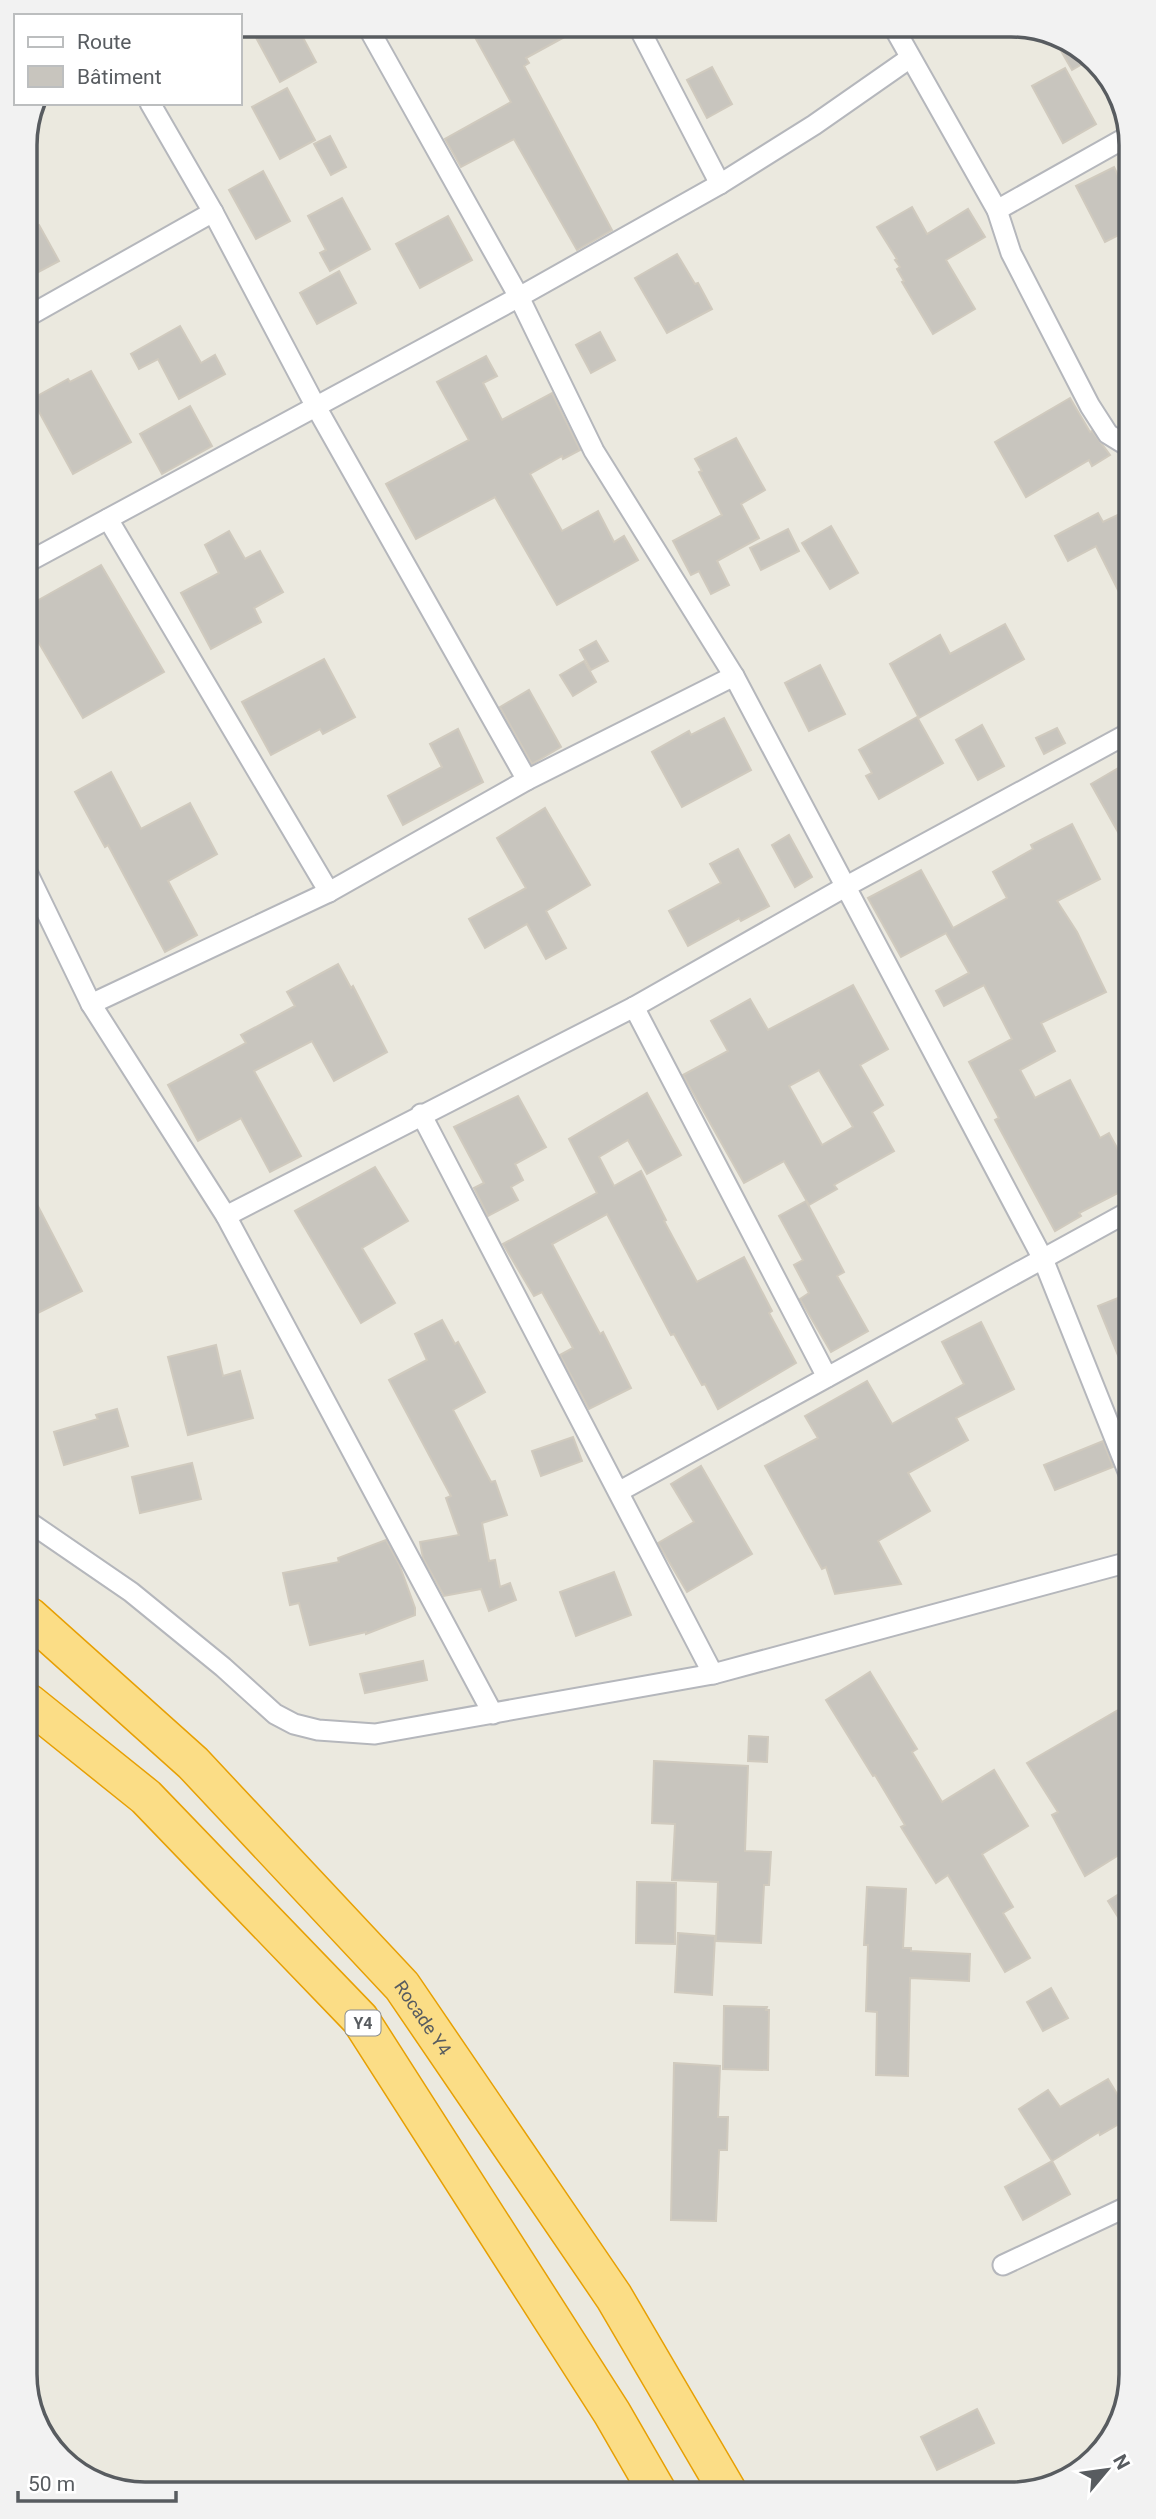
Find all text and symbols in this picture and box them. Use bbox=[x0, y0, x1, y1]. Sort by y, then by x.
legend bbox=[14, 14, 242, 105]
text: Route bbox=[77, 30, 132, 54]
text: Bâtiment bbox=[77, 65, 162, 89]
street label: Rocade Y4 bbox=[391, 1976, 456, 2059]
road number: Y4 bbox=[346, 2010, 380, 2036]
north arrow bbox=[1072, 2435, 1142, 2505]
text: N bbox=[1108, 2451, 1135, 2473]
scale bar bbox=[18, 2460, 175, 2504]
text: 50 m bbox=[28, 2472, 75, 2496]

